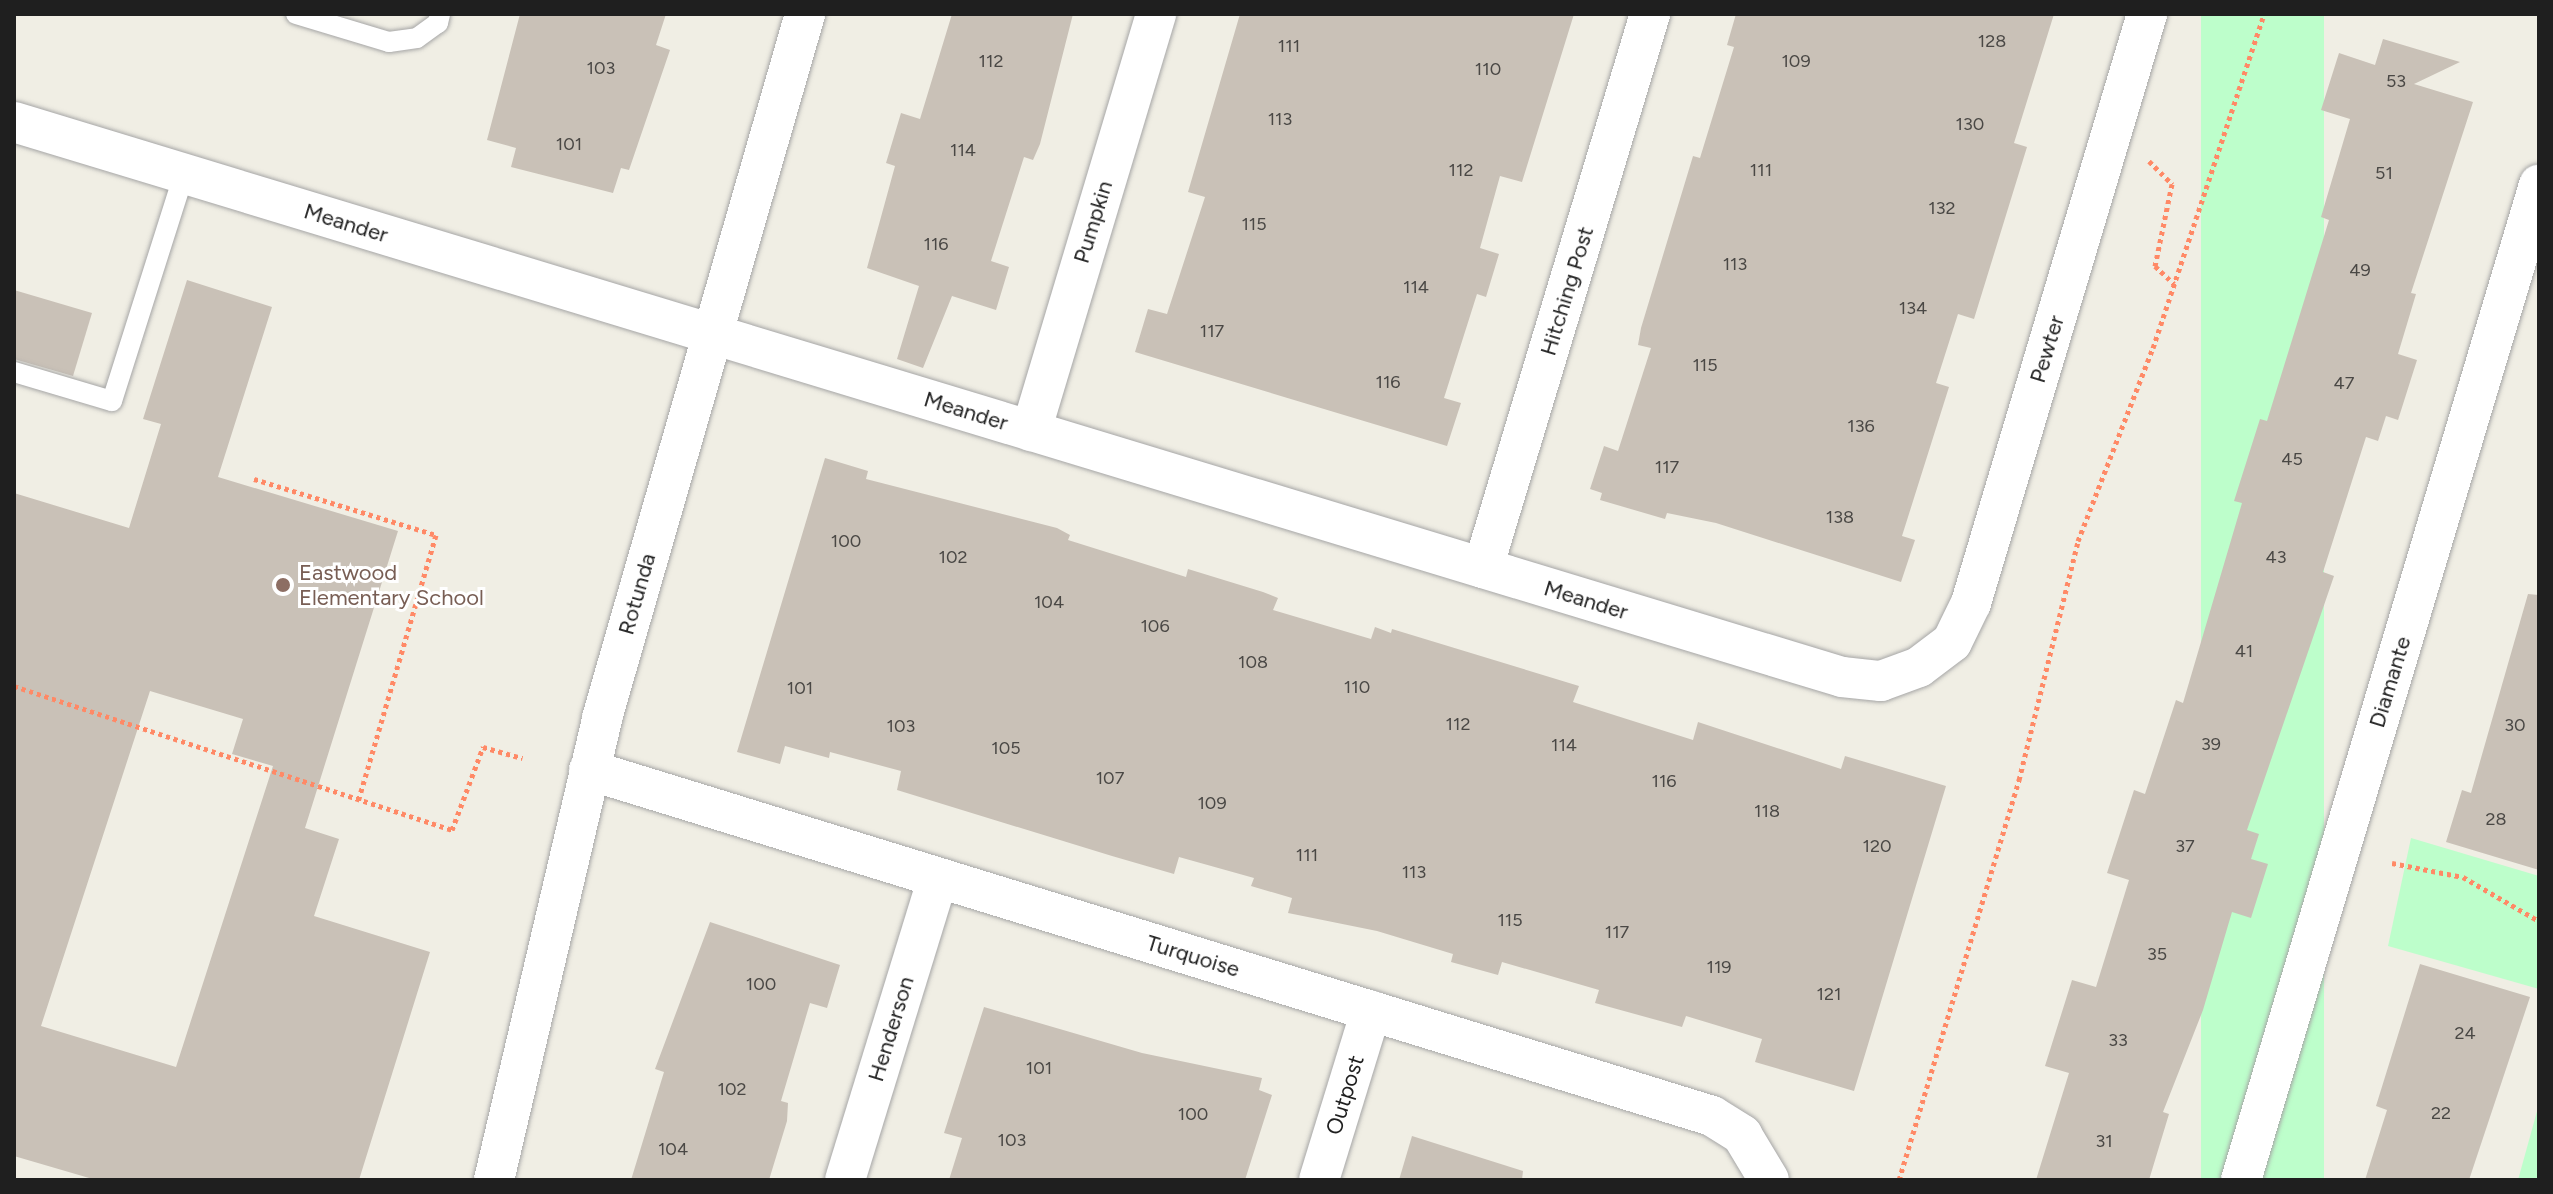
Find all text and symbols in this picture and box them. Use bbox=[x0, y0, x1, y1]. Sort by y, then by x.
house number: 128 bbox=[1978, 30, 2006, 52]
house number: 111 bbox=[1278, 35, 1300, 57]
house number: 112 bbox=[979, 50, 1003, 72]
house number: 109 bbox=[1781, 50, 1811, 72]
house number: 103 bbox=[587, 57, 615, 79]
house number: 110 bbox=[1475, 58, 1501, 80]
house number: 53 bbox=[2386, 70, 2406, 92]
house number: 113 bbox=[1268, 108, 1292, 130]
house number: 130 bbox=[1956, 113, 1984, 135]
house number: 101 bbox=[556, 133, 582, 155]
house number: 114 bbox=[950, 139, 976, 161]
house number: 112 bbox=[1449, 159, 1473, 181]
house number: 111 bbox=[1750, 159, 1772, 181]
house number: 51 bbox=[2375, 162, 2393, 184]
street label: Pumpkin bbox=[1068, 178, 1118, 266]
house number: 132 bbox=[1928, 197, 1956, 219]
street label: Meander bbox=[301, 198, 391, 248]
house number: 115 bbox=[1241, 213, 1267, 235]
street label: Hitching Post bbox=[1535, 223, 1599, 359]
house number: 116 bbox=[923, 233, 949, 255]
house number: 113 bbox=[1723, 253, 1747, 275]
house number: 49 bbox=[2349, 259, 2371, 281]
house number: 114 bbox=[1403, 276, 1429, 298]
house number: 134 bbox=[1899, 297, 1927, 319]
street label: Pewter bbox=[2024, 312, 2070, 386]
house number: 117 bbox=[1200, 320, 1224, 342]
house number: 115 bbox=[1692, 354, 1718, 376]
house number: 116 bbox=[1375, 371, 1401, 393]
house number: 47 bbox=[2334, 372, 2354, 394]
street label: Meander bbox=[921, 386, 1011, 436]
house number: 136 bbox=[1847, 415, 1875, 437]
house number: 45 bbox=[2281, 448, 2303, 470]
house number: 117 bbox=[1655, 456, 1679, 478]
house number: 138 bbox=[1826, 506, 1854, 528]
house number: 100 bbox=[831, 530, 861, 552]
house number: 102 bbox=[938, 546, 968, 568]
house number: 43 bbox=[2266, 546, 2286, 568]
street label: Rotunda bbox=[613, 550, 661, 638]
place label: Eastwood Elementary School bbox=[299, 559, 484, 610]
street label: Meander bbox=[1541, 575, 1631, 625]
marker: Eastwood Elementary School bbox=[274, 576, 292, 594]
house number: 104 bbox=[1034, 591, 1064, 613]
house number: 106 bbox=[1140, 615, 1170, 637]
street label: Diamante bbox=[2364, 633, 2416, 731]
house number: 41 bbox=[2235, 640, 2253, 662]
house number: 108 bbox=[1238, 651, 1268, 673]
house number: 110 bbox=[1344, 676, 1370, 698]
house number: 101 bbox=[787, 677, 813, 699]
house number: 112 bbox=[1446, 713, 1470, 735]
house number: 30 bbox=[2504, 714, 2526, 736]
house number: 103 bbox=[887, 715, 915, 737]
house number: 39 bbox=[2201, 733, 2221, 755]
house number: 114 bbox=[1551, 734, 1577, 756]
house number: 105 bbox=[991, 737, 1021, 759]
house number: 107 bbox=[1096, 767, 1124, 789]
house number: 116 bbox=[1651, 770, 1677, 792]
house number: 109 bbox=[1197, 792, 1227, 814]
house number: 118 bbox=[1754, 800, 1780, 822]
house number: 28 bbox=[2485, 808, 2507, 830]
house number: 120 bbox=[1862, 835, 1892, 857]
house number: 37 bbox=[2175, 835, 2195, 857]
house number: 111 bbox=[1296, 844, 1318, 866]
house number: 113 bbox=[1402, 861, 1426, 883]
house number: 115 bbox=[1497, 909, 1523, 931]
house number: 117 bbox=[1605, 921, 1629, 943]
street label: Turquoise bbox=[1143, 929, 1243, 983]
house number: 35 bbox=[2147, 943, 2167, 965]
house number: 119 bbox=[1706, 956, 1732, 978]
house number: 100 bbox=[746, 973, 776, 995]
street label: Henderson bbox=[863, 973, 919, 1085]
house number: 121 bbox=[1817, 983, 1841, 1005]
house number: 24 bbox=[2454, 1022, 2476, 1044]
house number: 33 bbox=[2108, 1029, 2128, 1051]
street label: Outpost bbox=[1320, 1052, 1370, 1138]
house number: 101 bbox=[1026, 1057, 1052, 1079]
house number: 102 bbox=[717, 1078, 747, 1100]
house number: 22 bbox=[2431, 1102, 2451, 1124]
house number: 100 bbox=[1178, 1103, 1208, 1125]
house number: 103 bbox=[998, 1129, 1026, 1151]
house number: 31 bbox=[2095, 1130, 2113, 1152]
house number: 104 bbox=[658, 1138, 688, 1160]

